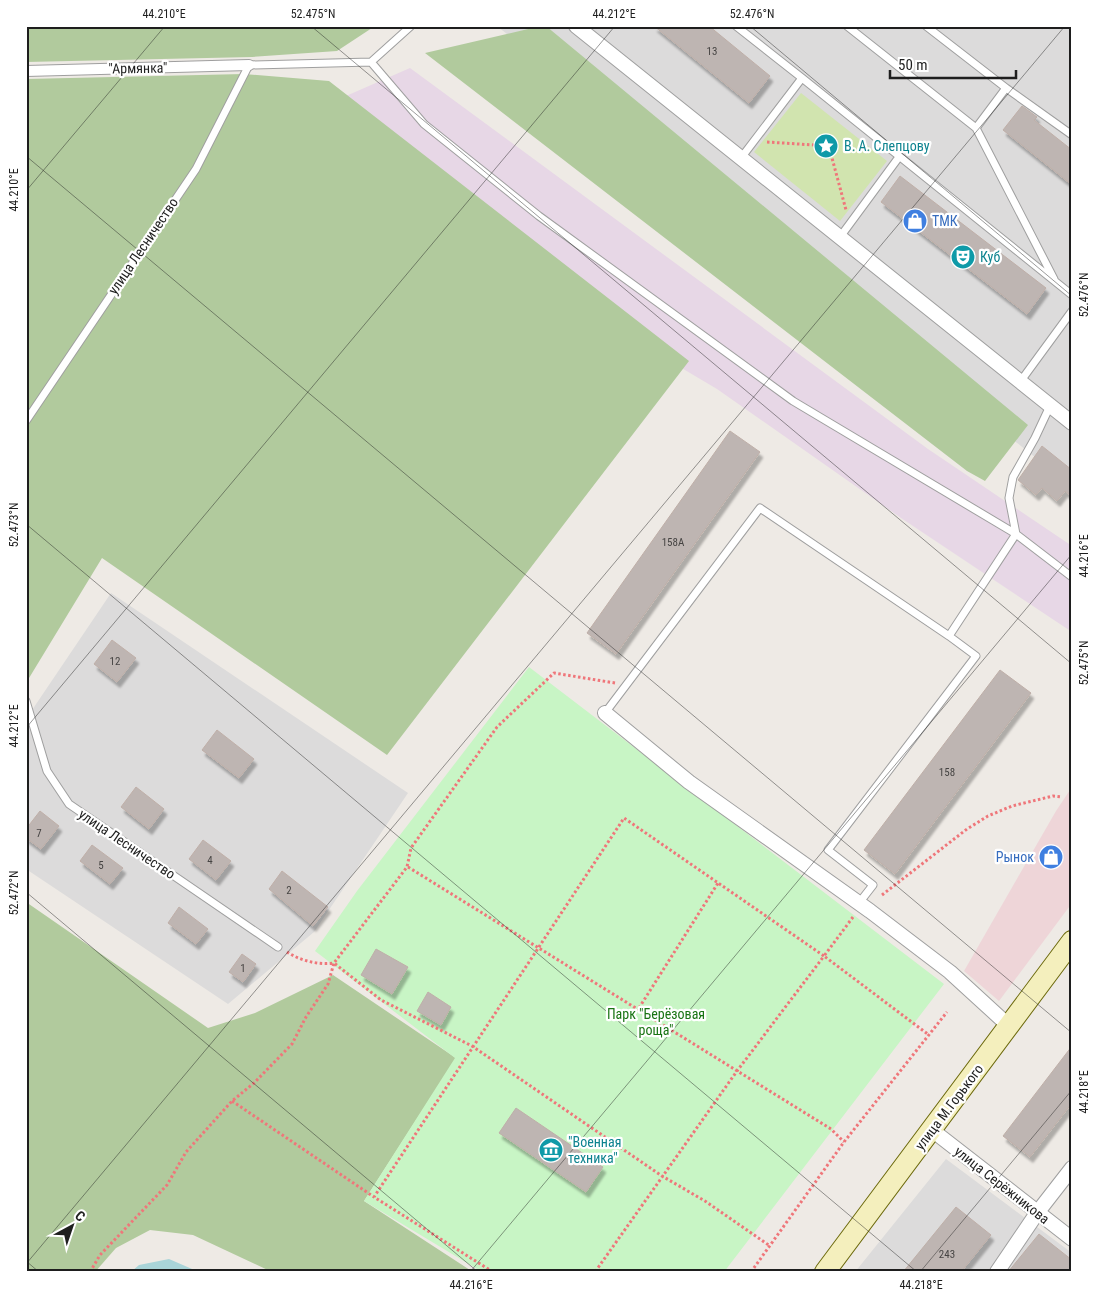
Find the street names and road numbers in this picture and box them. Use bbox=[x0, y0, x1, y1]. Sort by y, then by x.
street label: "Армянка" bbox=[108, 59, 168, 77]
street label: улица Лесничество bbox=[105, 195, 181, 297]
street label: улица Лесничество bbox=[76, 806, 178, 882]
street label: улица М.Горького bbox=[912, 1061, 986, 1153]
street label: улица Серёжникова bbox=[951, 1143, 1053, 1227]

